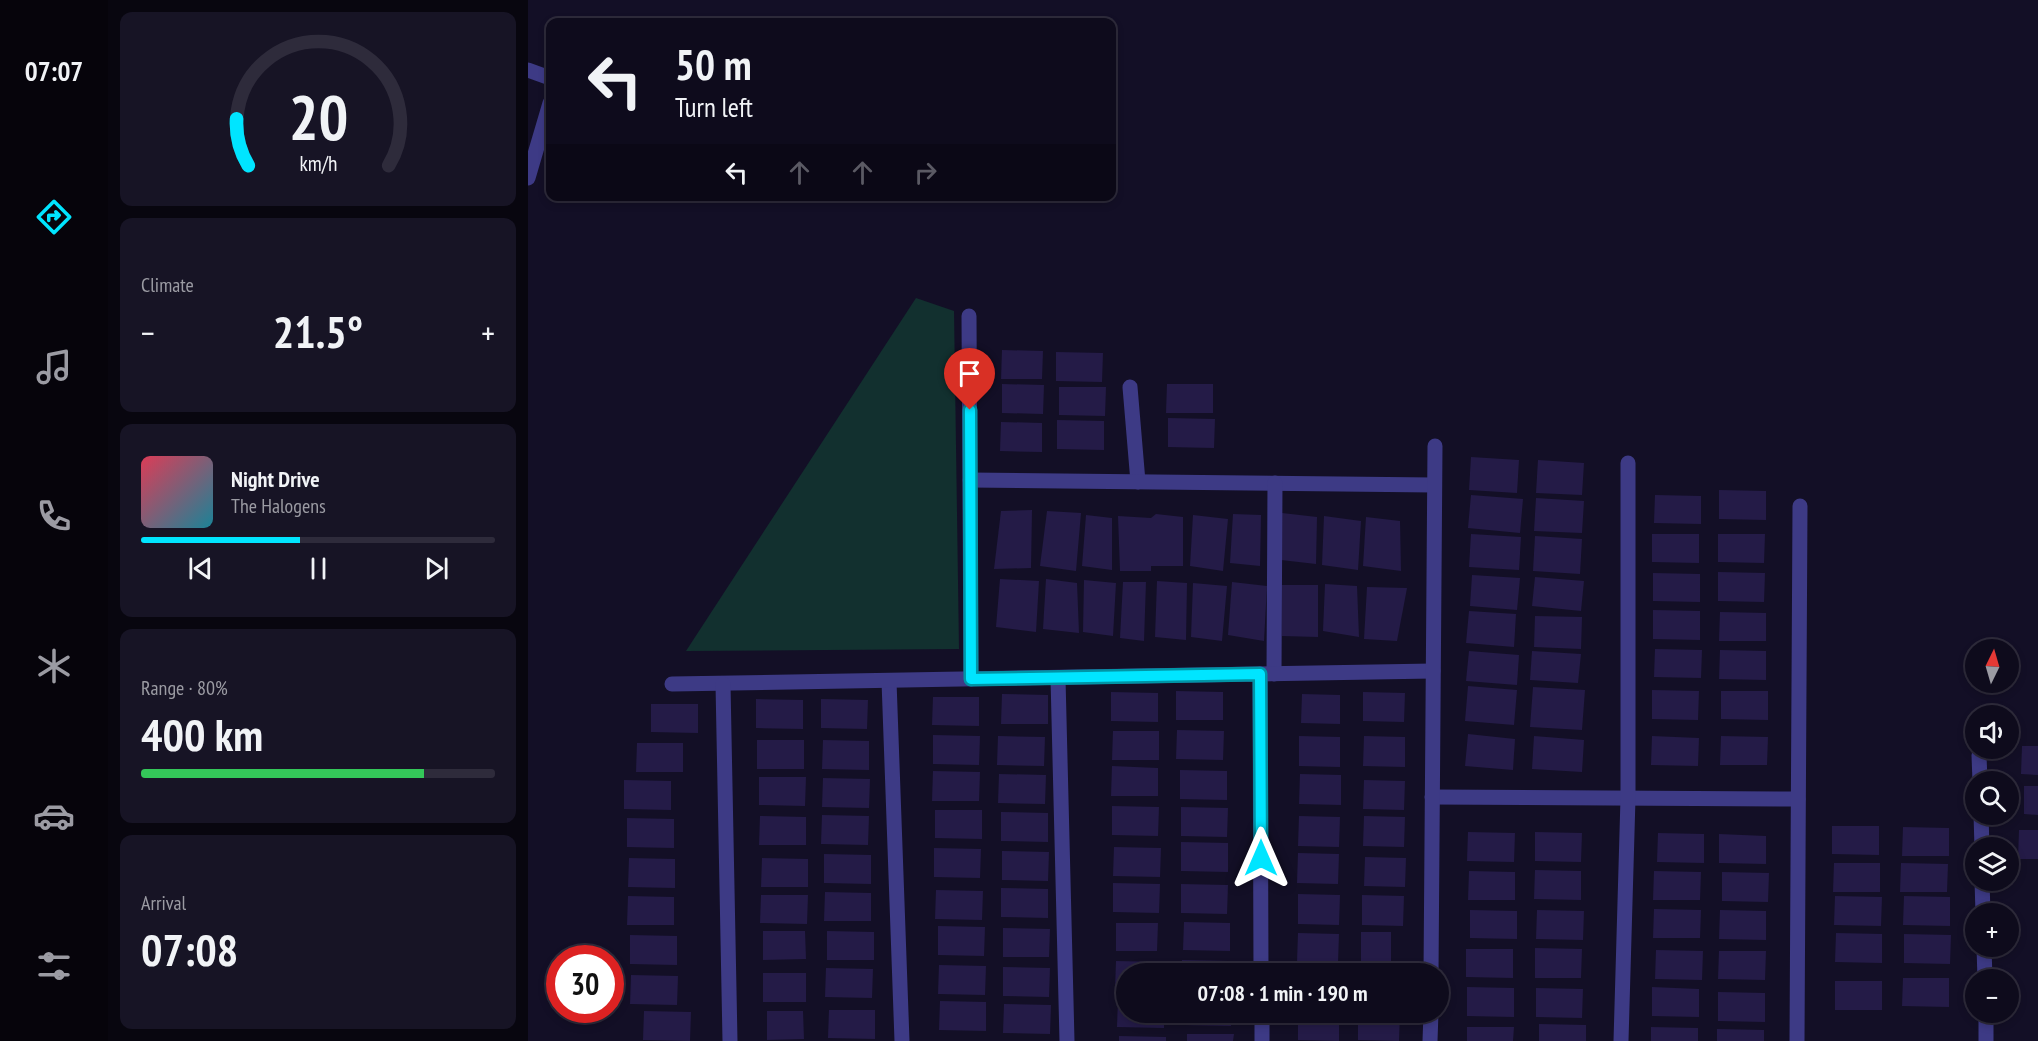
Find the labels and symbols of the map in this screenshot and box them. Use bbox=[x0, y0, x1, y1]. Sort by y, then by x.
pin bbox=[944, 348, 995, 410]
north arrow bbox=[1965, 639, 2019, 693]
position arrow bbox=[1229, 826, 1293, 890]
speed limit sign: 30 bbox=[546, 945, 624, 1023]

